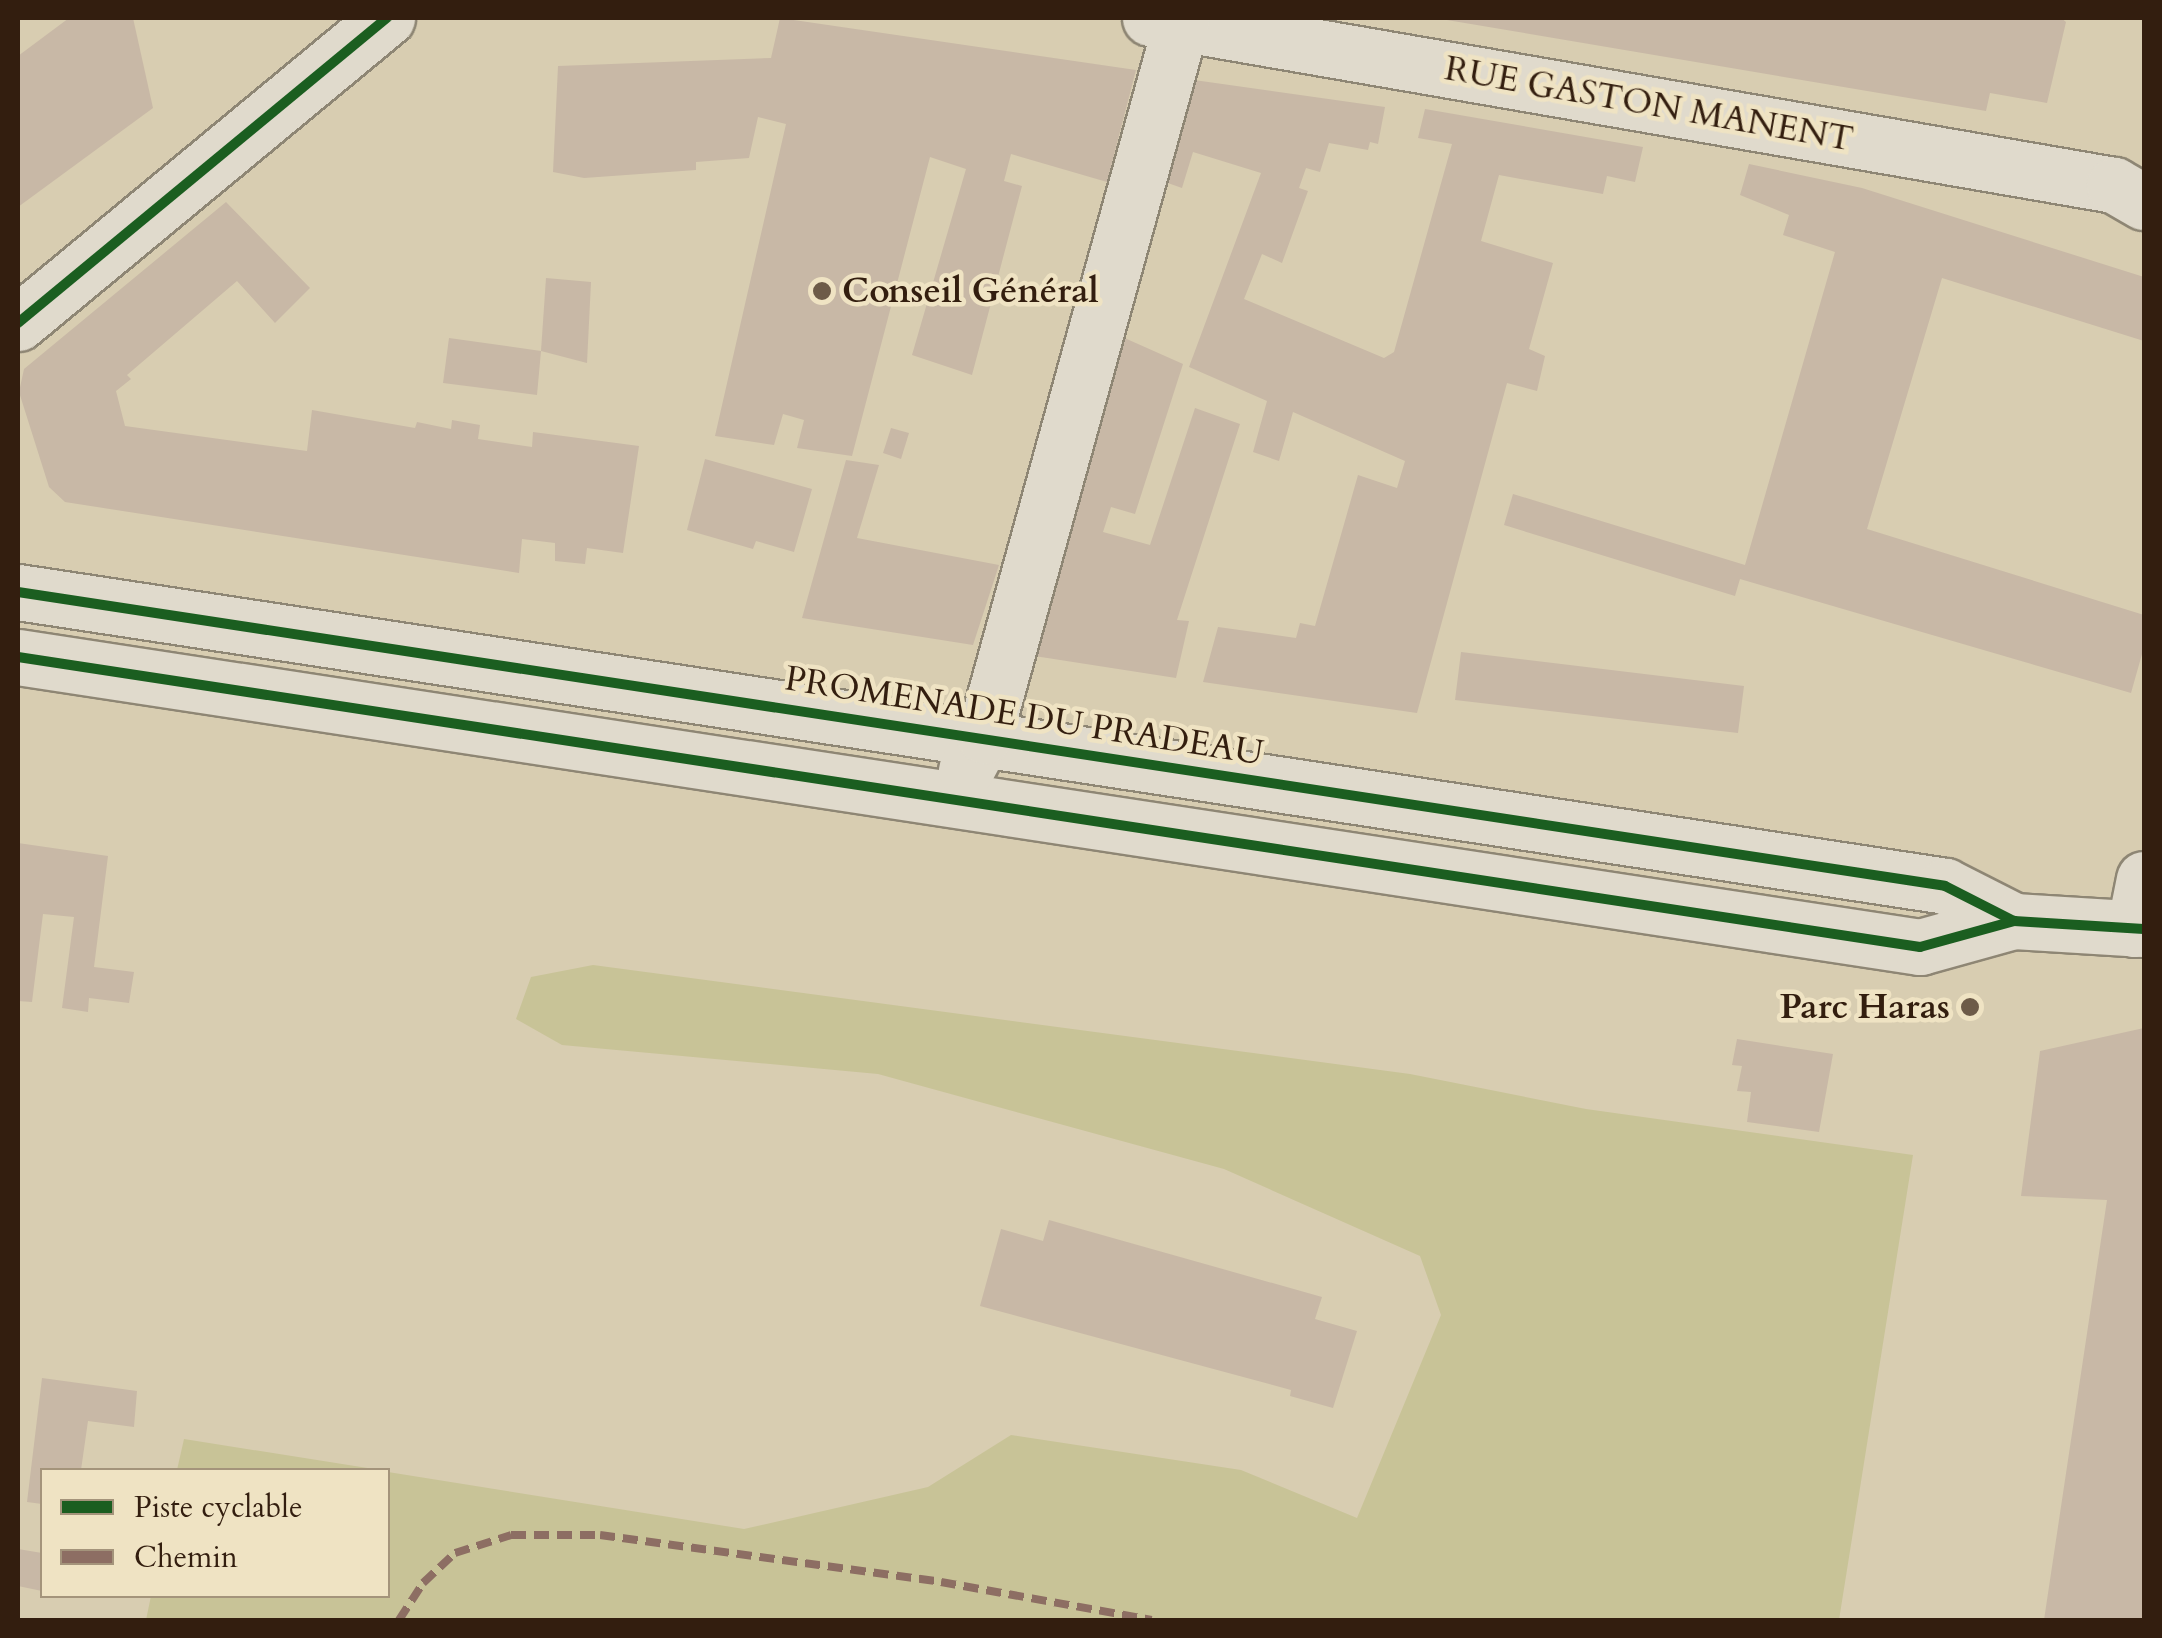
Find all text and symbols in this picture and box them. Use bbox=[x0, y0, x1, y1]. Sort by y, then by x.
street label: RUE GASTON MANENT bbox=[1442, 47, 1856, 161]
place label: Conseil Général bbox=[842, 270, 1099, 312]
marker: Conseil Général bbox=[811, 280, 833, 302]
street label: PROMENADE DU PRADEAU bbox=[782, 657, 1266, 775]
place label: Parc Haras bbox=[1780, 986, 1950, 1028]
marker: Parc Haras bbox=[1959, 996, 1981, 1018]
legend bbox=[40, 1468, 390, 1598]
text: Piste cyclable bbox=[134, 1487, 303, 1528]
text: Chemin bbox=[134, 1537, 238, 1578]

